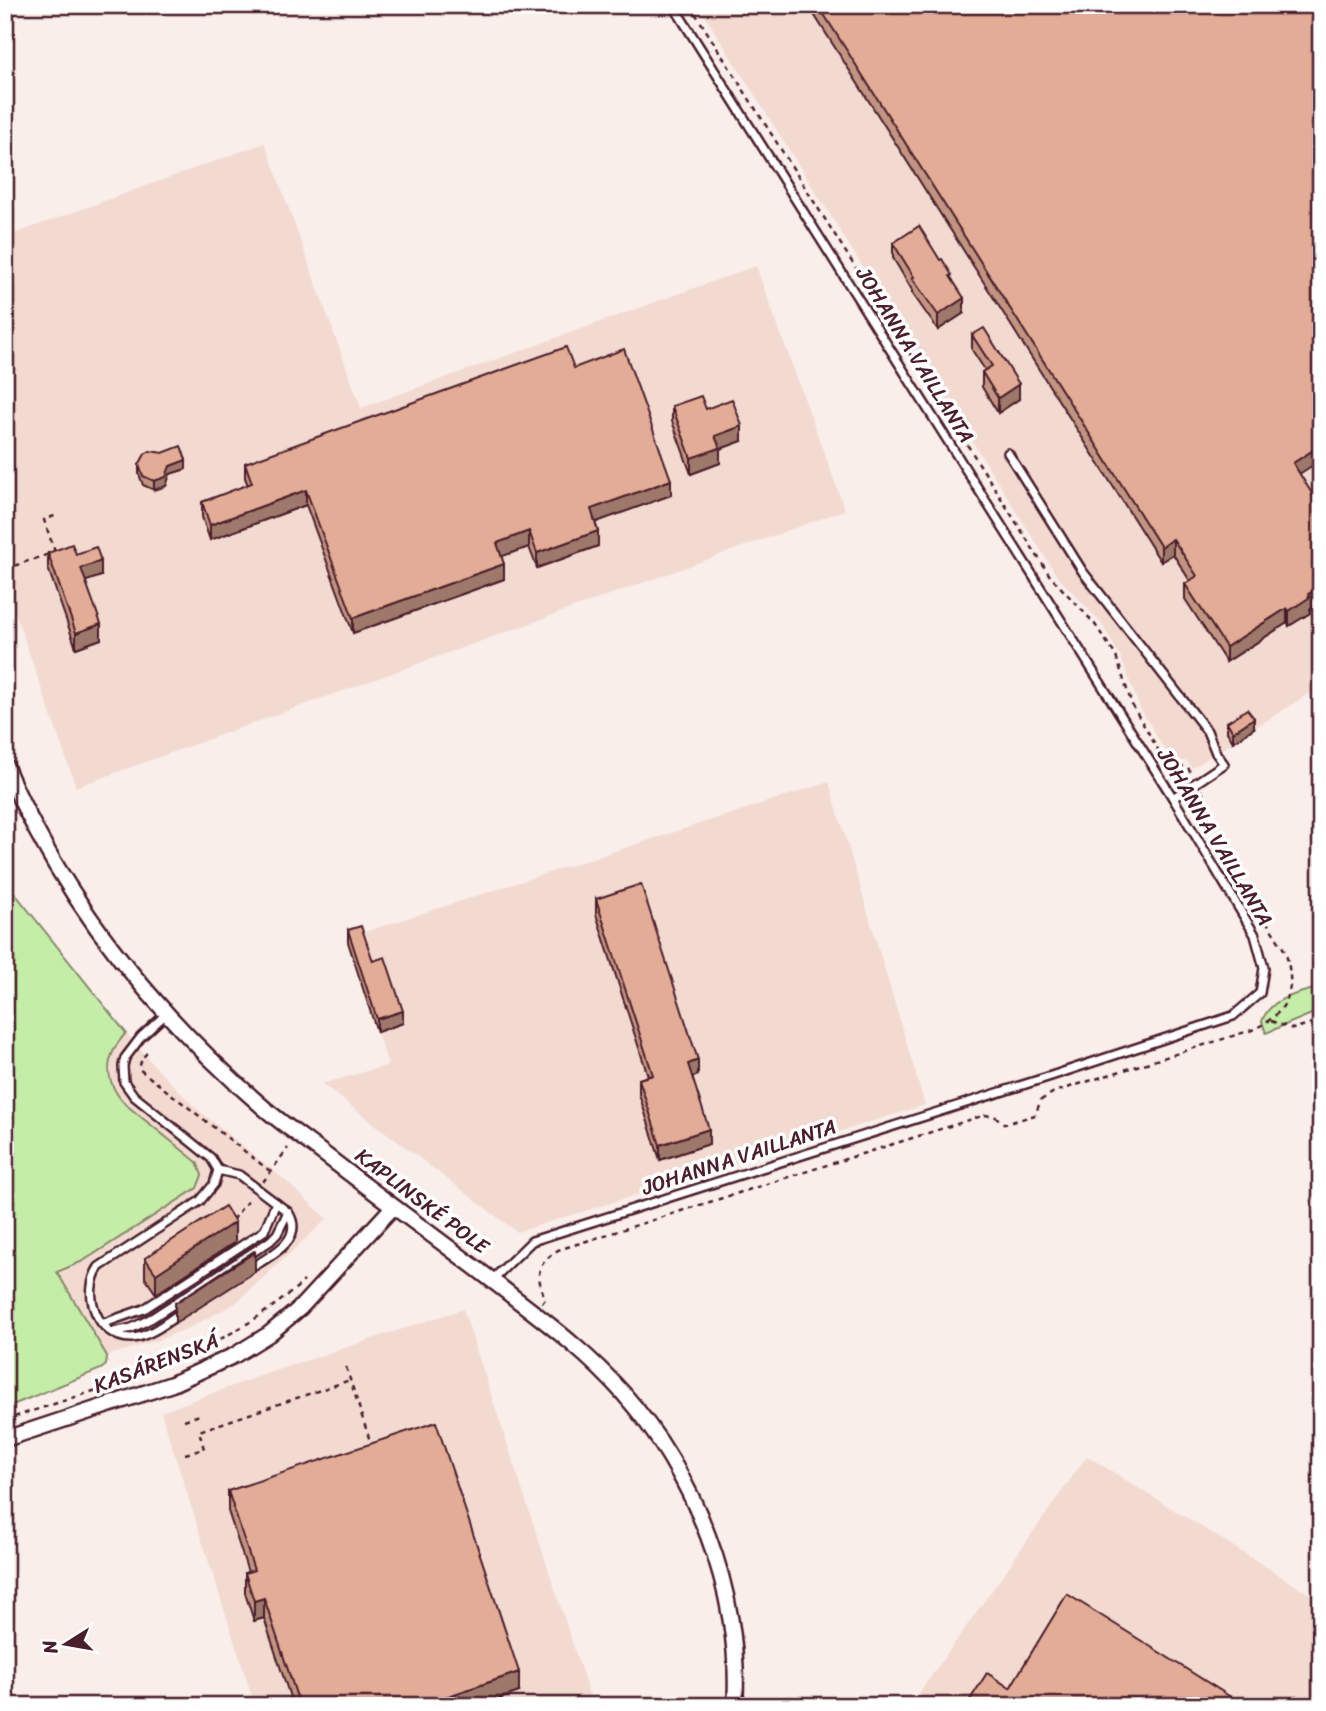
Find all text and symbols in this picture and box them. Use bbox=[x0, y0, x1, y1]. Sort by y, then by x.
street label: JOHANNA VAILLANTA bbox=[845, 258, 985, 451]
street label: JOHANNA VAILLANTA bbox=[1146, 740, 1283, 934]
street label: JOHANNA VAILLANTA bbox=[636, 1108, 841, 1207]
street label: KAPLINSKÉ POLE bbox=[347, 1138, 498, 1265]
street label: KASÁRENSKÁ bbox=[88, 1321, 226, 1404]
north arrow bbox=[32, 1610, 102, 1680]
text: N bbox=[32, 1637, 67, 1658]

